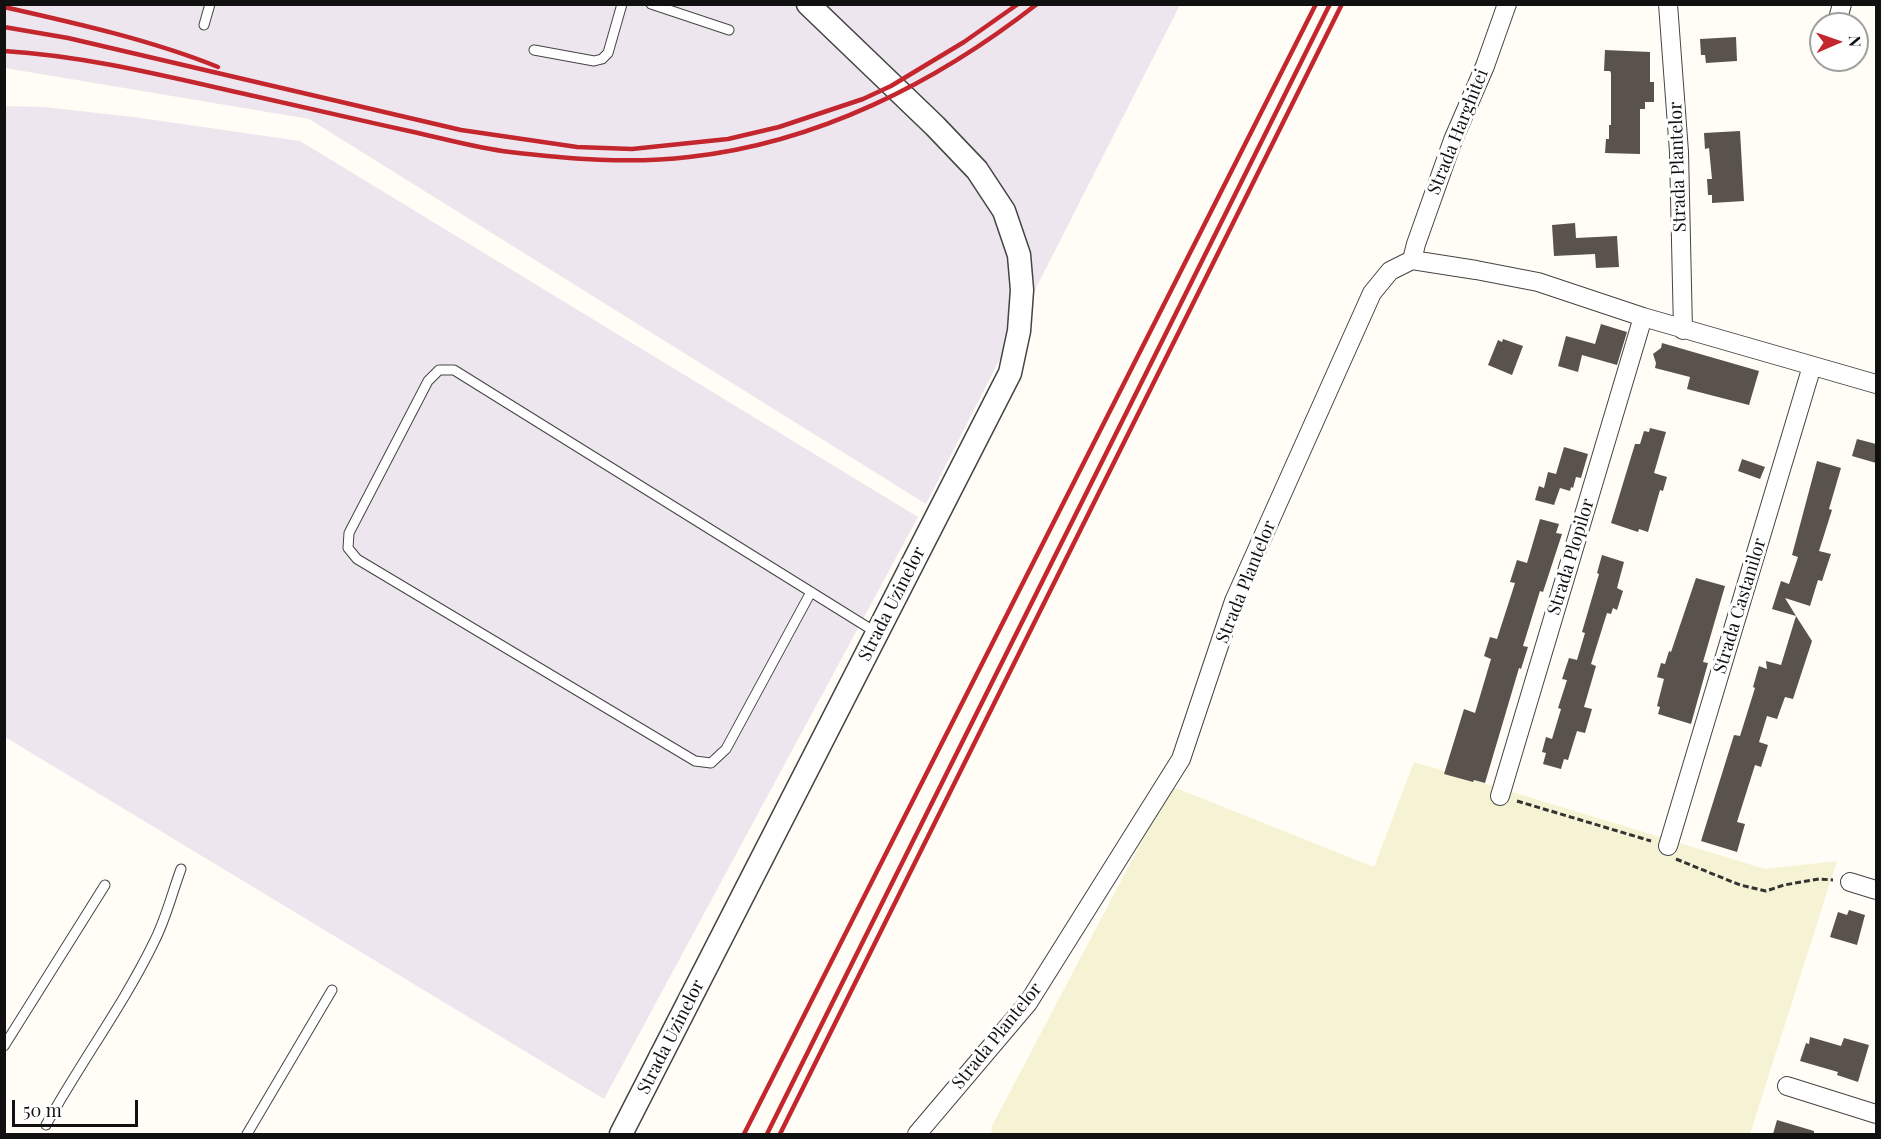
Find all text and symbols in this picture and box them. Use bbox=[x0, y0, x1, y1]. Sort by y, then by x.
north arrow bbox=[1809, 12, 1869, 72]
text: N bbox=[1845, 35, 1866, 48]
street label: Strada Harghitei bbox=[1423, 66, 1493, 198]
street label: Strada Plantelor bbox=[1665, 101, 1691, 233]
street label: Strada Plopilor bbox=[1543, 496, 1599, 618]
street label: Strada Plantelor bbox=[1212, 517, 1280, 647]
street label: Strada Castanilor bbox=[1709, 536, 1771, 676]
street label: Strada Uzinelor bbox=[854, 543, 930, 665]
street label: Strada Uzinelor bbox=[633, 976, 709, 1098]
street label: Strada Plantelor bbox=[948, 978, 1046, 1094]
scale bar bbox=[15, 1088, 141, 1126]
text: 50 m bbox=[23, 1098, 62, 1122]

